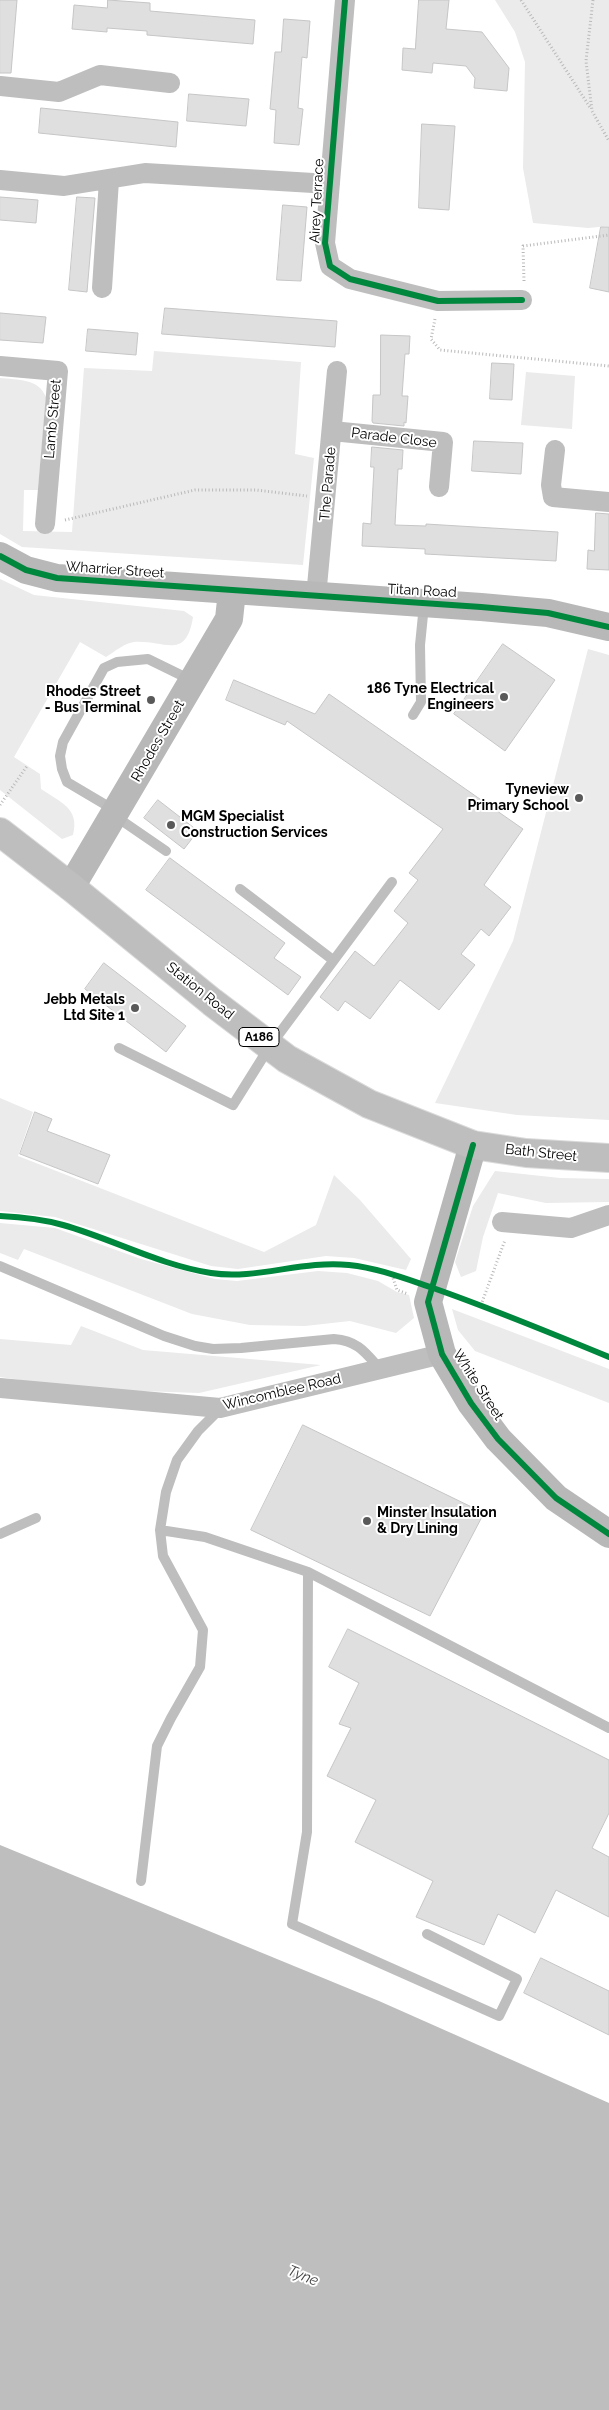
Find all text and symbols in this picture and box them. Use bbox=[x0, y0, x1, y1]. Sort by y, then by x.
street label: Airey Terrace bbox=[306, 158, 328, 244]
street label: Lamb Street bbox=[41, 379, 65, 459]
street label: Parade Close bbox=[350, 424, 438, 452]
street label: The Parade bbox=[316, 446, 340, 522]
street label: Wharrier Street bbox=[65, 558, 165, 582]
street label: Titan Road bbox=[387, 581, 457, 601]
place label: 186 Tyne Electrical Engineers bbox=[367, 681, 494, 714]
place label: Rhodes Street - Bus Terminal bbox=[45, 684, 141, 716]
marker: 186 Tyne Electrical Engineers bbox=[498, 691, 510, 703]
marker: Rhodes Street - Bus Terminal bbox=[145, 694, 157, 706]
street label: Rhodes Street bbox=[128, 697, 188, 785]
place label: Tyneview Primary School bbox=[467, 782, 569, 814]
marker: Tyneview Primary School bbox=[573, 792, 585, 804]
place label: MGM Specialist Construction Services bbox=[181, 809, 328, 842]
marker: MGM Specialist Construction Services bbox=[165, 819, 177, 831]
street label: Station Road bbox=[163, 959, 237, 1023]
place label: Jebb Metals Ltd Site 1 bbox=[44, 992, 125, 1024]
marker: Jebb Metals Ltd Site 1 bbox=[129, 1002, 141, 1014]
road number: A186 bbox=[239, 1028, 279, 1046]
street label: Bath Street bbox=[504, 1141, 578, 1165]
street label: White Street bbox=[449, 1346, 507, 1424]
street label: Wincomblee Road bbox=[221, 1370, 343, 1414]
place label: Minster Insulation & Dry Lining bbox=[377, 1505, 497, 1538]
marker: Minster Insulation & Dry Lining bbox=[361, 1515, 373, 1527]
water label: Tyne bbox=[285, 2262, 321, 2290]

